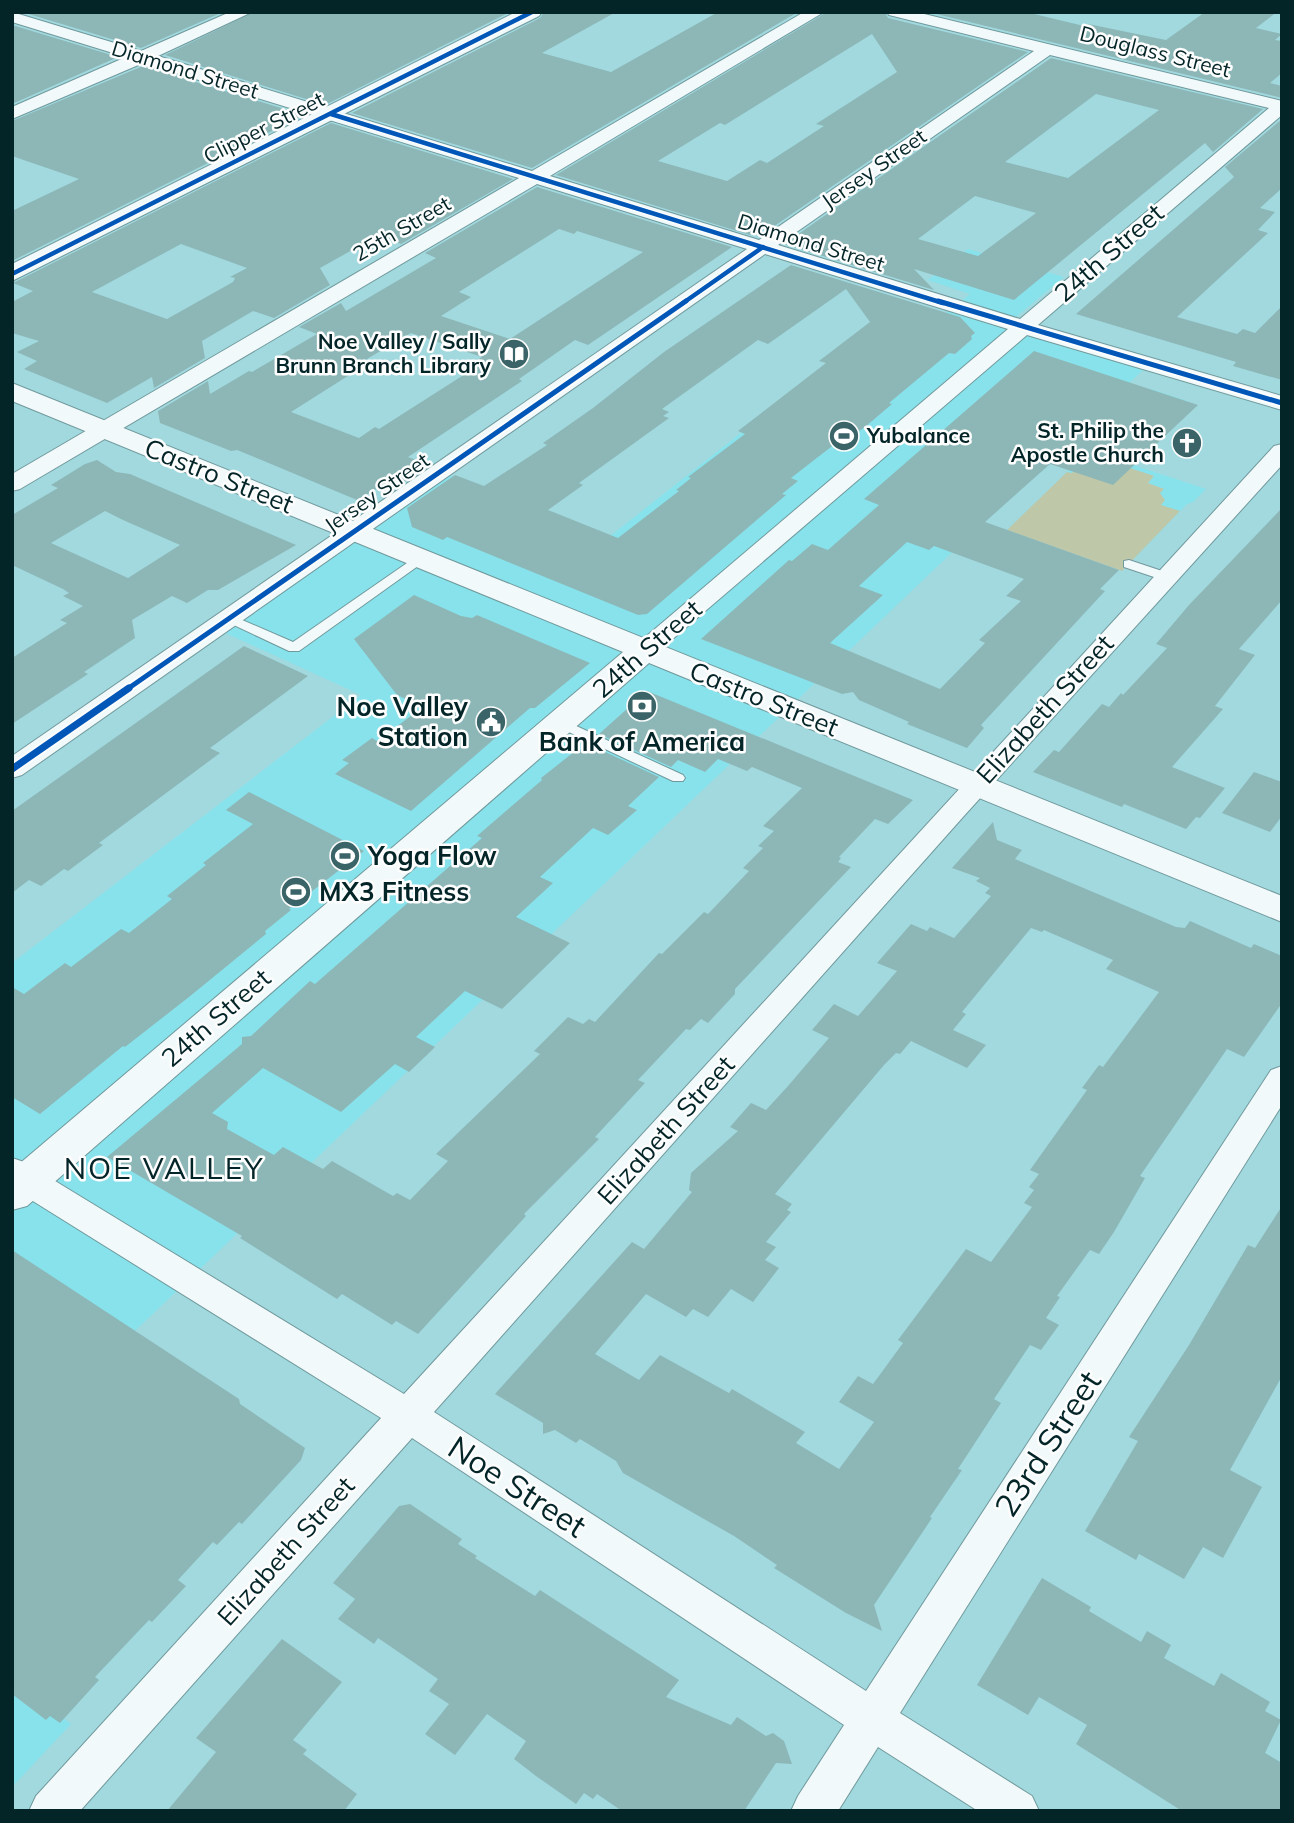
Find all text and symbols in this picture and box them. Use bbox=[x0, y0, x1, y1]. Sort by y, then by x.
street label: Douglass Street bbox=[1077, 20, 1233, 82]
street label: Diamond Street bbox=[109, 34, 262, 104]
street label: Clipper Street bbox=[199, 86, 328, 169]
street label: Jersey Street bbox=[816, 122, 931, 214]
street label: 25th Street bbox=[348, 190, 455, 266]
street label: 24th Street bbox=[1047, 196, 1170, 309]
street label: Diamond Street bbox=[735, 207, 888, 277]
place label: Noe Valley / Sally Brunn Branch Library bbox=[276, 328, 492, 378]
library icon: Noe Valley / Sally Brunn Branch Library bbox=[497, 337, 531, 371]
place label: St. Philip the Apostle Church bbox=[1011, 417, 1164, 467]
sports icon: Yubalance bbox=[827, 419, 861, 453]
place label: Yubalance bbox=[866, 422, 970, 448]
church icon: St. Philip the Apostle Church bbox=[1170, 426, 1204, 460]
street label: Castro Street bbox=[140, 431, 298, 520]
street label: Jersey Street bbox=[319, 446, 434, 538]
street label: 24th Street bbox=[585, 592, 708, 705]
street label: Elizabeth Street bbox=[969, 627, 1120, 790]
street label: Castro Street bbox=[685, 654, 843, 743]
bank icon: Bank of America bbox=[625, 689, 659, 723]
place label: Noe Valley Station bbox=[337, 690, 469, 753]
public building icon: Noe Valley Station bbox=[474, 705, 508, 739]
place label: Bank of America bbox=[539, 725, 745, 758]
sports icon: Yoga Flow bbox=[328, 839, 362, 873]
place label: Yoga Flow bbox=[367, 839, 497, 872]
sports icon: MX3 Fitness bbox=[279, 875, 313, 909]
place label: MX3 Fitness bbox=[319, 875, 469, 908]
street label: 24th Street bbox=[154, 961, 277, 1074]
street label: Elizabeth Street bbox=[590, 1048, 741, 1211]
district label: NOE VALLEY bbox=[64, 1149, 264, 1187]
street label: 23rd Street bbox=[985, 1363, 1109, 1524]
street label: Noe Street bbox=[441, 1427, 594, 1546]
street label: Elizabeth Street bbox=[210, 1469, 361, 1632]

